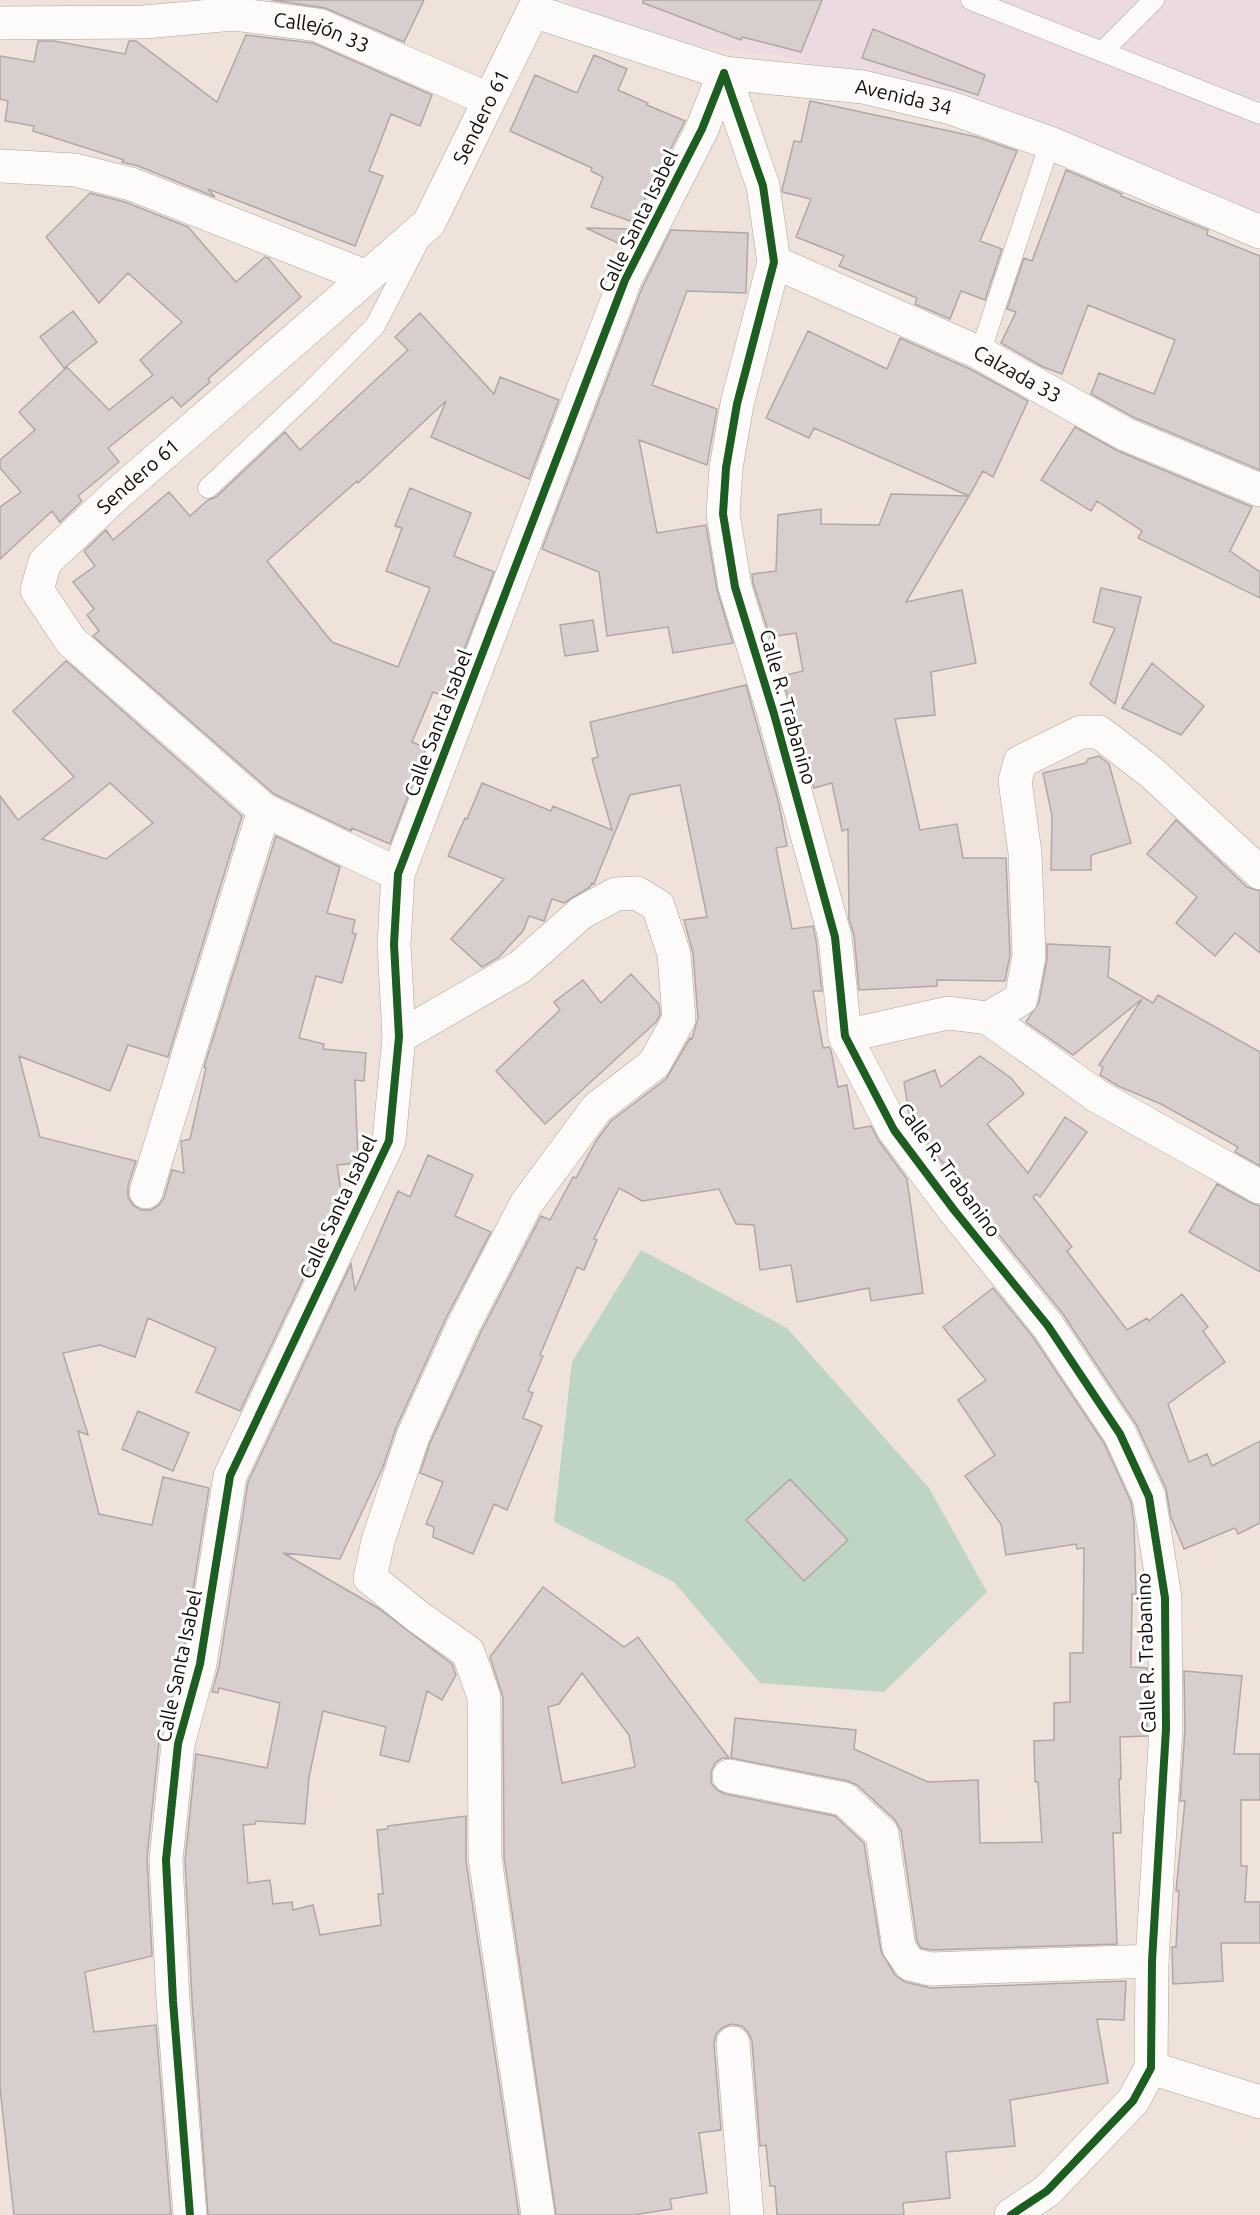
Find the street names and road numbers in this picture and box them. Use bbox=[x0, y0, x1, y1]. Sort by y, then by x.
street label: Callejón 33 bbox=[272, 7, 373, 57]
street label: Sendero 61 bbox=[448, 66, 513, 168]
street label: Avenida 34 bbox=[854, 74, 954, 119]
street label: Calle Santa Isabel bbox=[593, 146, 682, 296]
street label: Calzada 33 bbox=[970, 340, 1065, 407]
street label: Sendero 61 bbox=[92, 433, 184, 518]
street label: Calle R. Trabanino bbox=[755, 626, 822, 787]
street label: Calle Santa Isabel bbox=[399, 646, 476, 800]
street label: Calle R. Trabanino bbox=[893, 1098, 1006, 1241]
street label: Calle Santa Isabel bbox=[294, 1131, 381, 1282]
street label: Calle R. Trabanino bbox=[1131, 1572, 1160, 1734]
street label: Calle Santa Isabel bbox=[151, 1587, 206, 1744]

